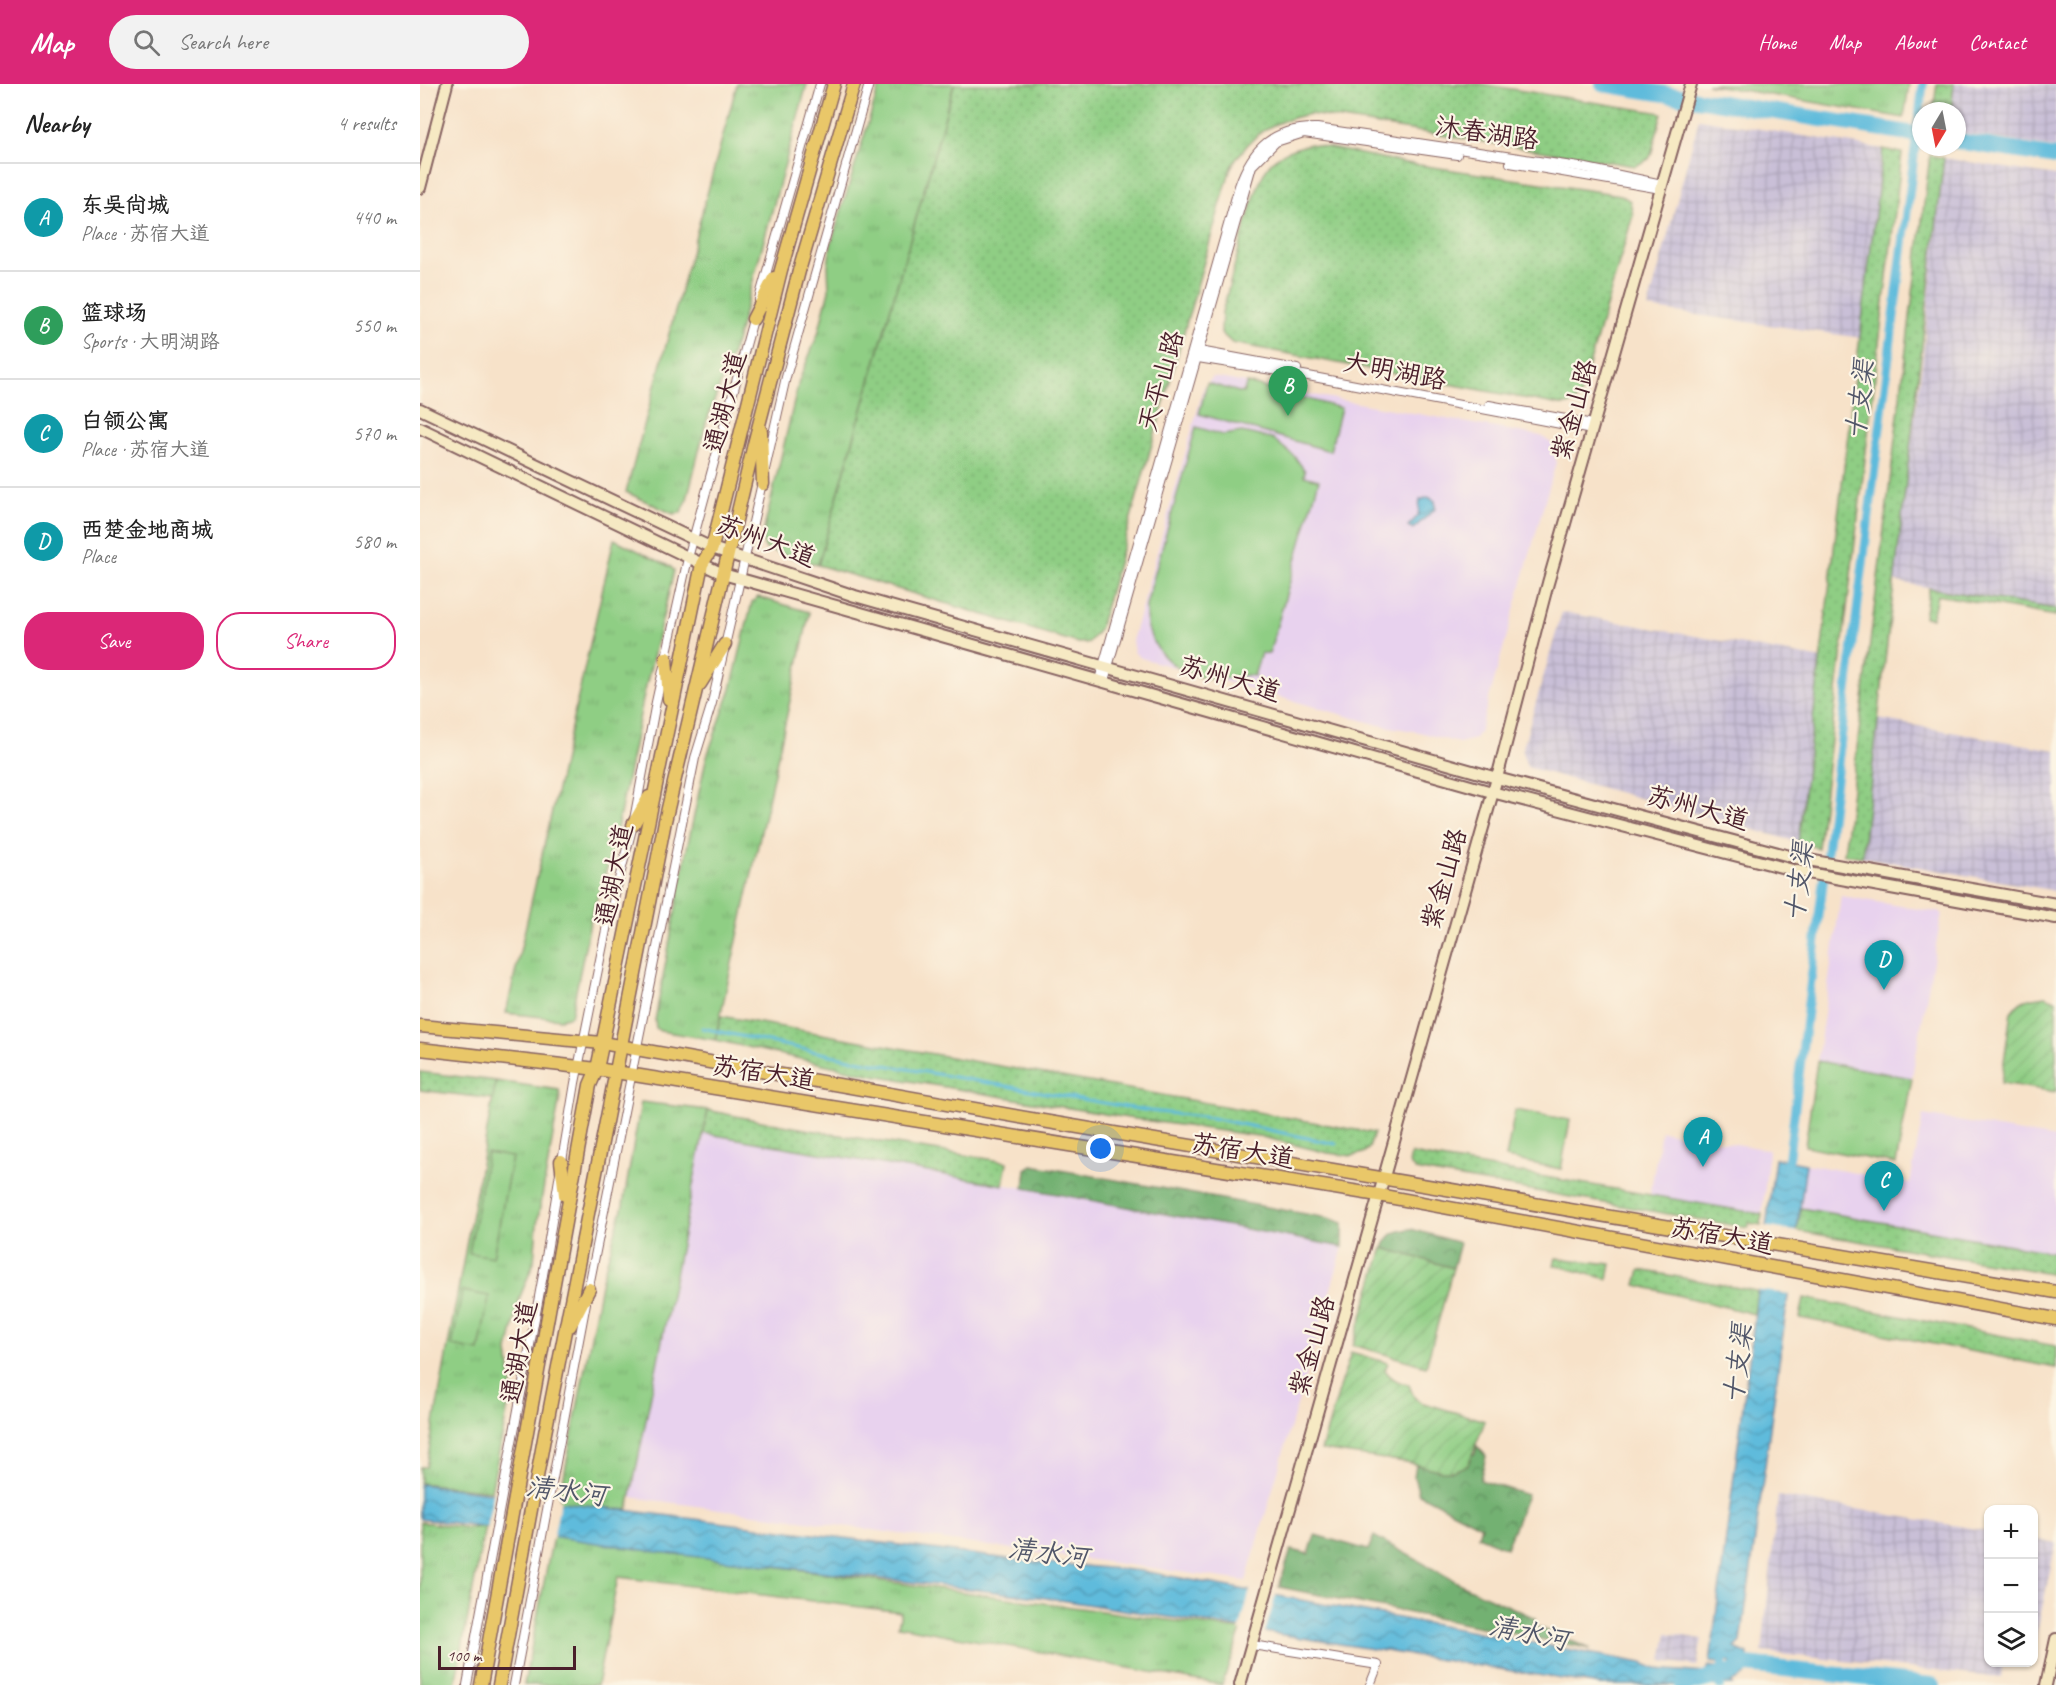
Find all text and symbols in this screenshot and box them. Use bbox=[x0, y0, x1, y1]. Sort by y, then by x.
search box bbox=[109, 15, 529, 69]
text: Map bbox=[30, 25, 73, 60]
icon: search bbox=[130, 26, 163, 59]
text: Search here bbox=[178, 28, 268, 56]
text: Home bbox=[1758, 29, 1796, 55]
text: Map bbox=[1829, 29, 1861, 55]
text: About bbox=[1894, 29, 1936, 55]
text: Contact bbox=[1969, 29, 2026, 55]
north arrow bbox=[1912, 102, 1966, 156]
text: Nearby bbox=[24, 107, 89, 140]
street label: 沐春湖路 bbox=[1433, 109, 1541, 157]
text: 4 results bbox=[337, 111, 396, 136]
text: 东吴尚城 bbox=[81, 191, 169, 219]
text: A bbox=[38, 205, 49, 230]
text: 440 m bbox=[353, 205, 396, 230]
text: Place · 苏宿大道 bbox=[81, 221, 210, 246]
text: 篮球场 bbox=[81, 299, 147, 327]
text: B bbox=[38, 313, 49, 338]
text: 550 m bbox=[353, 313, 396, 338]
street label: 天平山路 bbox=[1131, 326, 1191, 436]
text: Sports · 大明湖路 bbox=[81, 329, 219, 354]
street label: 大明湖路 bbox=[1341, 345, 1449, 397]
street label: 通湖大道 bbox=[696, 348, 754, 456]
street label: 紫金山路 bbox=[1544, 355, 1604, 465]
water label: 十支渠 bbox=[1838, 356, 1882, 442]
pin: B bbox=[1268, 366, 1308, 416]
text: 白领公寓 bbox=[81, 407, 169, 435]
text: C bbox=[39, 421, 48, 446]
text: 570 m bbox=[353, 421, 396, 446]
text: Place · 苏宿大道 bbox=[81, 437, 210, 462]
street label: 苏州大道 bbox=[711, 508, 821, 574]
text: 西楚金地商城 bbox=[81, 516, 213, 544]
text: D bbox=[38, 529, 49, 554]
text: 580 m bbox=[353, 529, 396, 554]
text: Place bbox=[81, 544, 116, 569]
button: Save bbox=[24, 612, 204, 670]
button: Share bbox=[216, 612, 396, 670]
street label: 苏州大道 bbox=[1175, 649, 1285, 709]
street label: 苏州大道 bbox=[1643, 779, 1753, 837]
street label: 通湖大道 bbox=[588, 821, 640, 929]
street label: 紫金山路 bbox=[1414, 824, 1474, 934]
water label: 十支渠 bbox=[1777, 838, 1821, 924]
pin: D bbox=[1864, 940, 1904, 990]
street label: 苏宿大道 bbox=[710, 1049, 818, 1097]
pin: A bbox=[1684, 1118, 1722, 1167]
street label: 苏宿大道 bbox=[1189, 1127, 1297, 1175]
your location bbox=[1086, 1134, 1115, 1163]
pin: C bbox=[1864, 1162, 1904, 1211]
street label: 苏宿大道 bbox=[1668, 1211, 1776, 1261]
street label: 紫金山路 bbox=[1282, 1291, 1342, 1401]
street label: 通湖大道 bbox=[494, 1298, 544, 1406]
water label: 十支渠 bbox=[1716, 1320, 1760, 1406]
water label: 清水河 bbox=[524, 1469, 612, 1513]
map controls bbox=[1984, 1505, 2038, 1667]
button: + bbox=[1984, 1505, 2038, 1559]
water label: 清水河 bbox=[1006, 1531, 1094, 1575]
button: − bbox=[1984, 1559, 2038, 1613]
water label: 清水河 bbox=[1486, 1609, 1576, 1658]
button: layers bbox=[1984, 1613, 2038, 1667]
scale bar bbox=[438, 1643, 576, 1670]
text: 100 m bbox=[447, 1646, 481, 1666]

